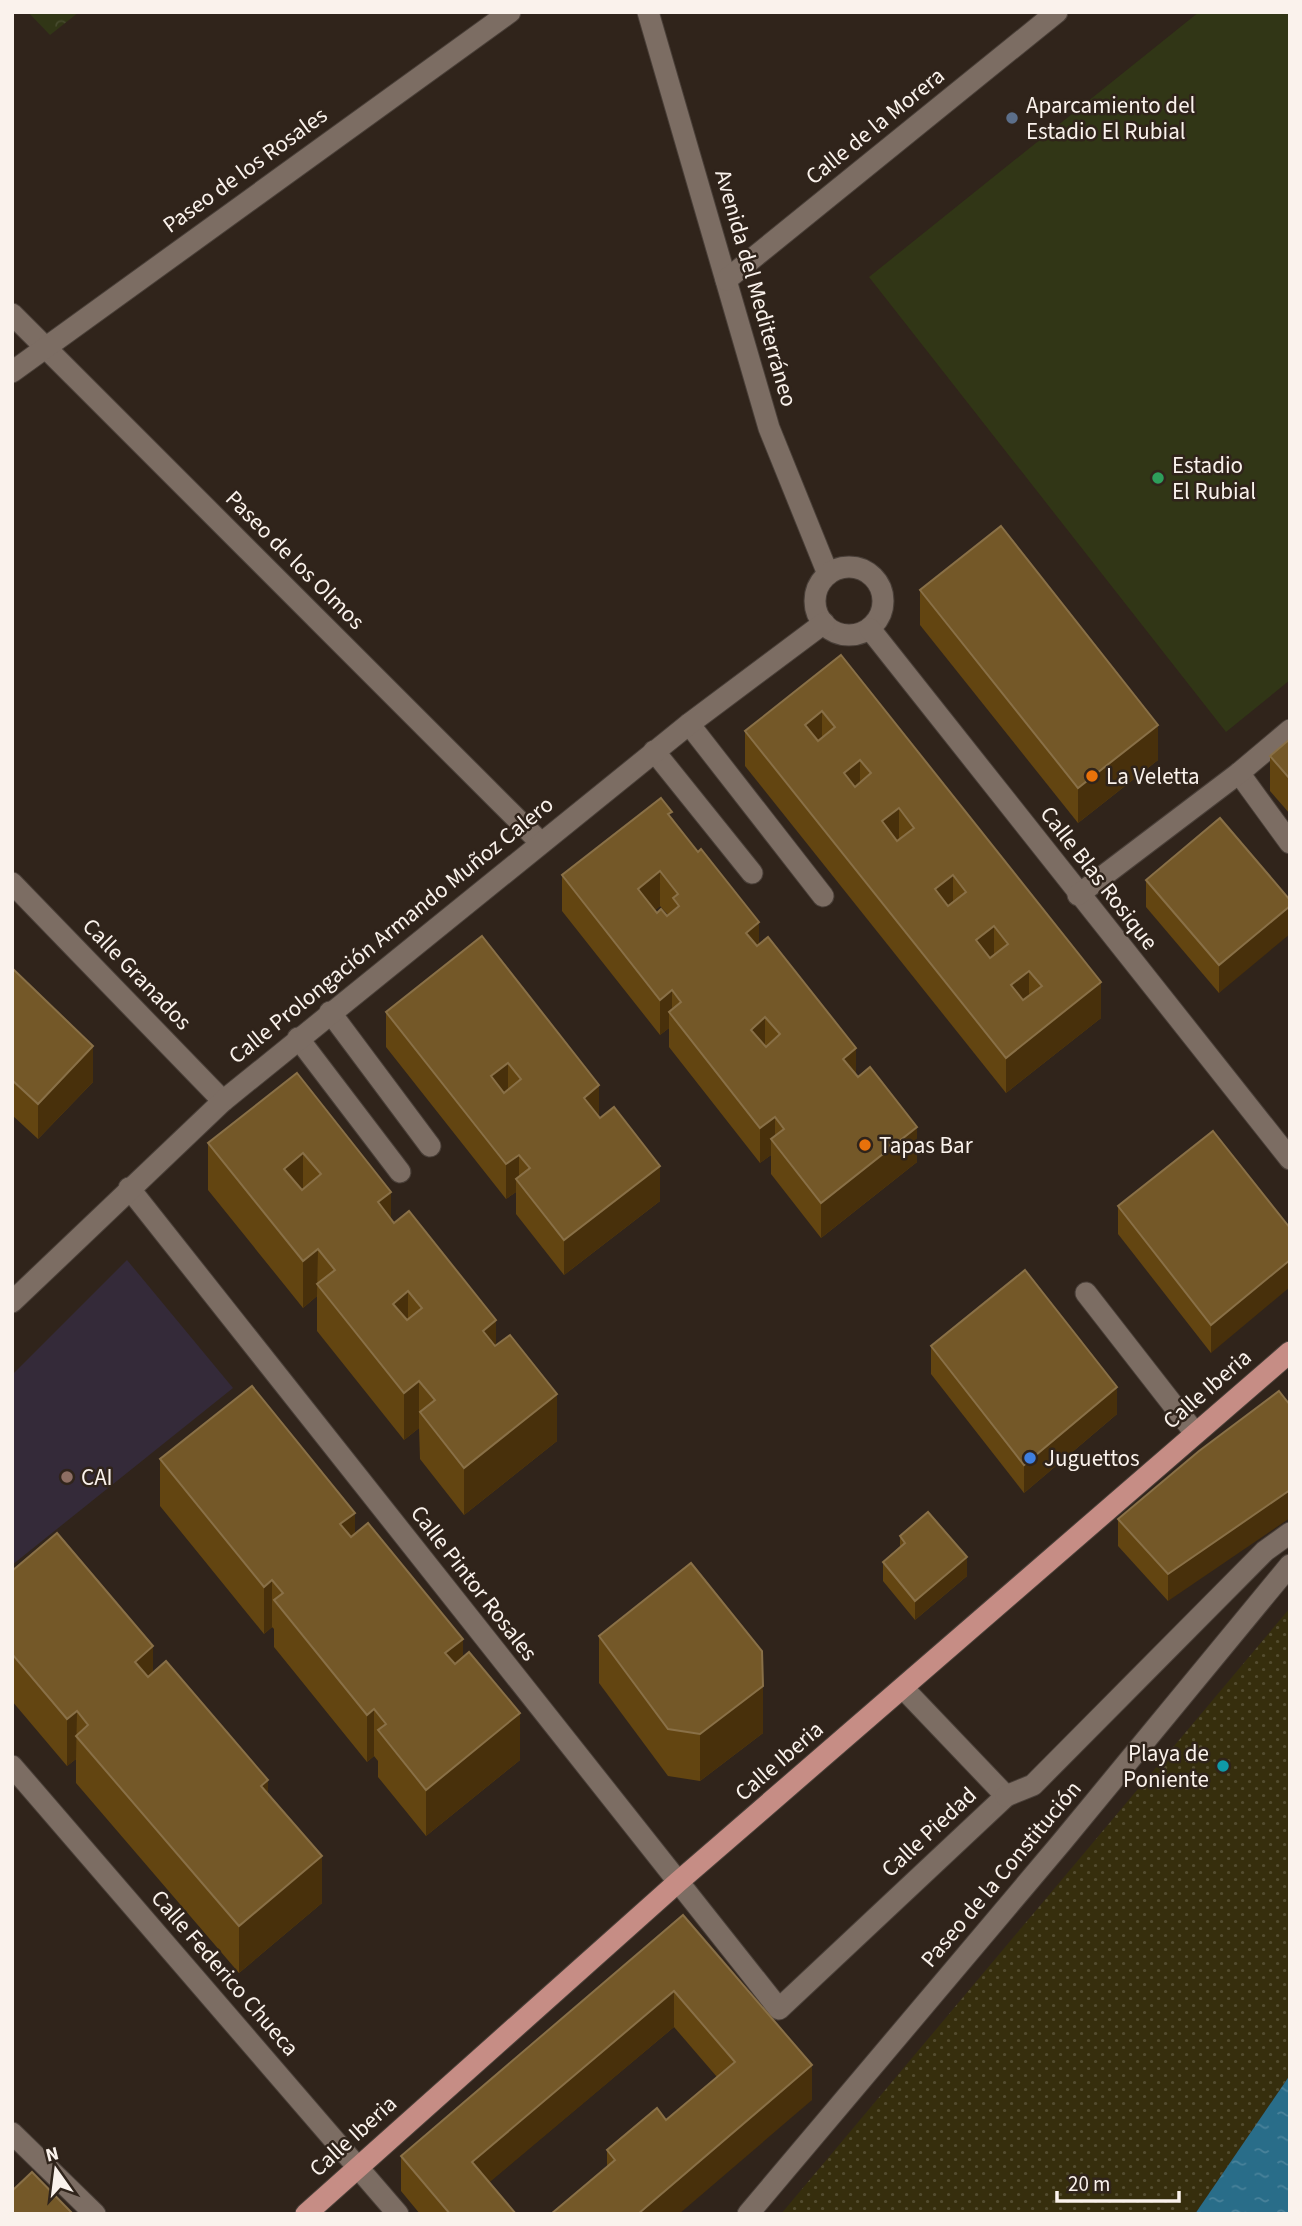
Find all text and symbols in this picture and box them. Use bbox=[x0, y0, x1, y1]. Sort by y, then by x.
street label: Calle de la Morera bbox=[798, 59, 952, 193]
place label: Aparcamiento del Estadio El Rubial bbox=[1026, 89, 1195, 148]
street label: Paseo de los Rosales bbox=[156, 99, 334, 241]
marker: Aparcamiento del Estadio El Rubial bbox=[1004, 110, 1020, 126]
street label: Avenida del Mediterráneo bbox=[706, 166, 806, 410]
place label: Estadio El Rubial bbox=[1172, 449, 1256, 508]
marker: Estadio El Rubial bbox=[1150, 470, 1166, 486]
street label: Paseo de los Olmos bbox=[218, 483, 372, 637]
place label: La Veletta bbox=[1106, 760, 1200, 793]
marker: La Veletta bbox=[1084, 768, 1100, 784]
street label: Calle Prolongación Armando Muñoz Calero bbox=[221, 788, 561, 1072]
street label: Calle Blas Rosique bbox=[1032, 799, 1166, 957]
street label: Calle Granados bbox=[75, 910, 199, 1038]
place label: Tapas Bar bbox=[879, 1129, 974, 1162]
marker: Tapas Bar bbox=[857, 1137, 873, 1153]
street label: Calle Iberia bbox=[1155, 1341, 1259, 1437]
place label: Juguettos bbox=[1044, 1442, 1140, 1475]
marker: Juguettos bbox=[1022, 1450, 1038, 1466]
place label: CAI bbox=[81, 1461, 113, 1494]
marker: CAI bbox=[59, 1469, 75, 1485]
street label: Calle Pintor Rosales bbox=[403, 1498, 545, 1668]
street label: Calle Iberia bbox=[727, 1713, 831, 1809]
place label: Playa de Poniente bbox=[1123, 1737, 1209, 1796]
marker: Playa de Poniente bbox=[1215, 1758, 1231, 1774]
street label: Paseo de la Constitución bbox=[913, 1773, 1089, 1975]
street label: Calle Piedad bbox=[874, 1779, 984, 1885]
street label: Calle Federico Chueca bbox=[143, 1882, 307, 2064]
street label: Calle Iberia bbox=[302, 2088, 404, 2184]
north arrow bbox=[21, 2135, 91, 2205]
text: N bbox=[43, 2140, 62, 2170]
scale bar bbox=[1057, 2160, 1180, 2204]
text: 20 m bbox=[1068, 2169, 1110, 2199]

